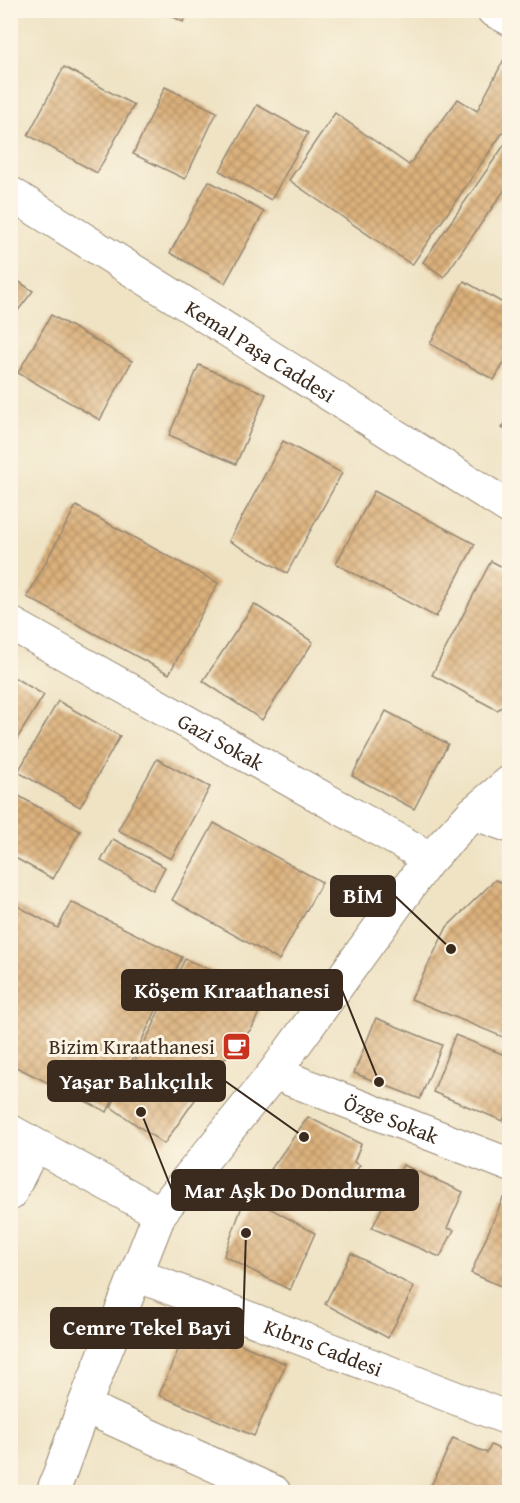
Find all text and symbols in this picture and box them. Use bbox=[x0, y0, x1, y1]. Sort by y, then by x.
street label: Kemal Paşa Caddesi bbox=[179, 292, 342, 410]
street label: Gazi Sokak bbox=[172, 705, 270, 778]
callout: BİM bbox=[331, 876, 395, 916]
text: BİM bbox=[343, 879, 383, 911]
callout: Köşem Kıraathanesi bbox=[122, 970, 342, 1010]
text: Köşem Kıraathanesi bbox=[134, 974, 330, 1006]
cafe icon: Bizim Kıraathanesi bbox=[220, 1030, 252, 1062]
place label: Bizim Kıraathanesi bbox=[49, 1031, 215, 1062]
callout: Yaşar Balıkçılık bbox=[48, 1061, 225, 1101]
text: Yaşar Balıkçılık bbox=[59, 1065, 213, 1097]
street label: Özge Sokak bbox=[340, 1086, 444, 1151]
callout: Mar Aşk Do Dondurma bbox=[172, 1170, 418, 1210]
text: Mar Aşk Do Dondurma bbox=[184, 1174, 406, 1206]
callout: Cemre Tekel Bayi bbox=[51, 1308, 243, 1348]
street label: Kıbrıs Caddesi bbox=[260, 1310, 387, 1384]
text: Cemre Tekel Bayi bbox=[63, 1311, 231, 1343]

